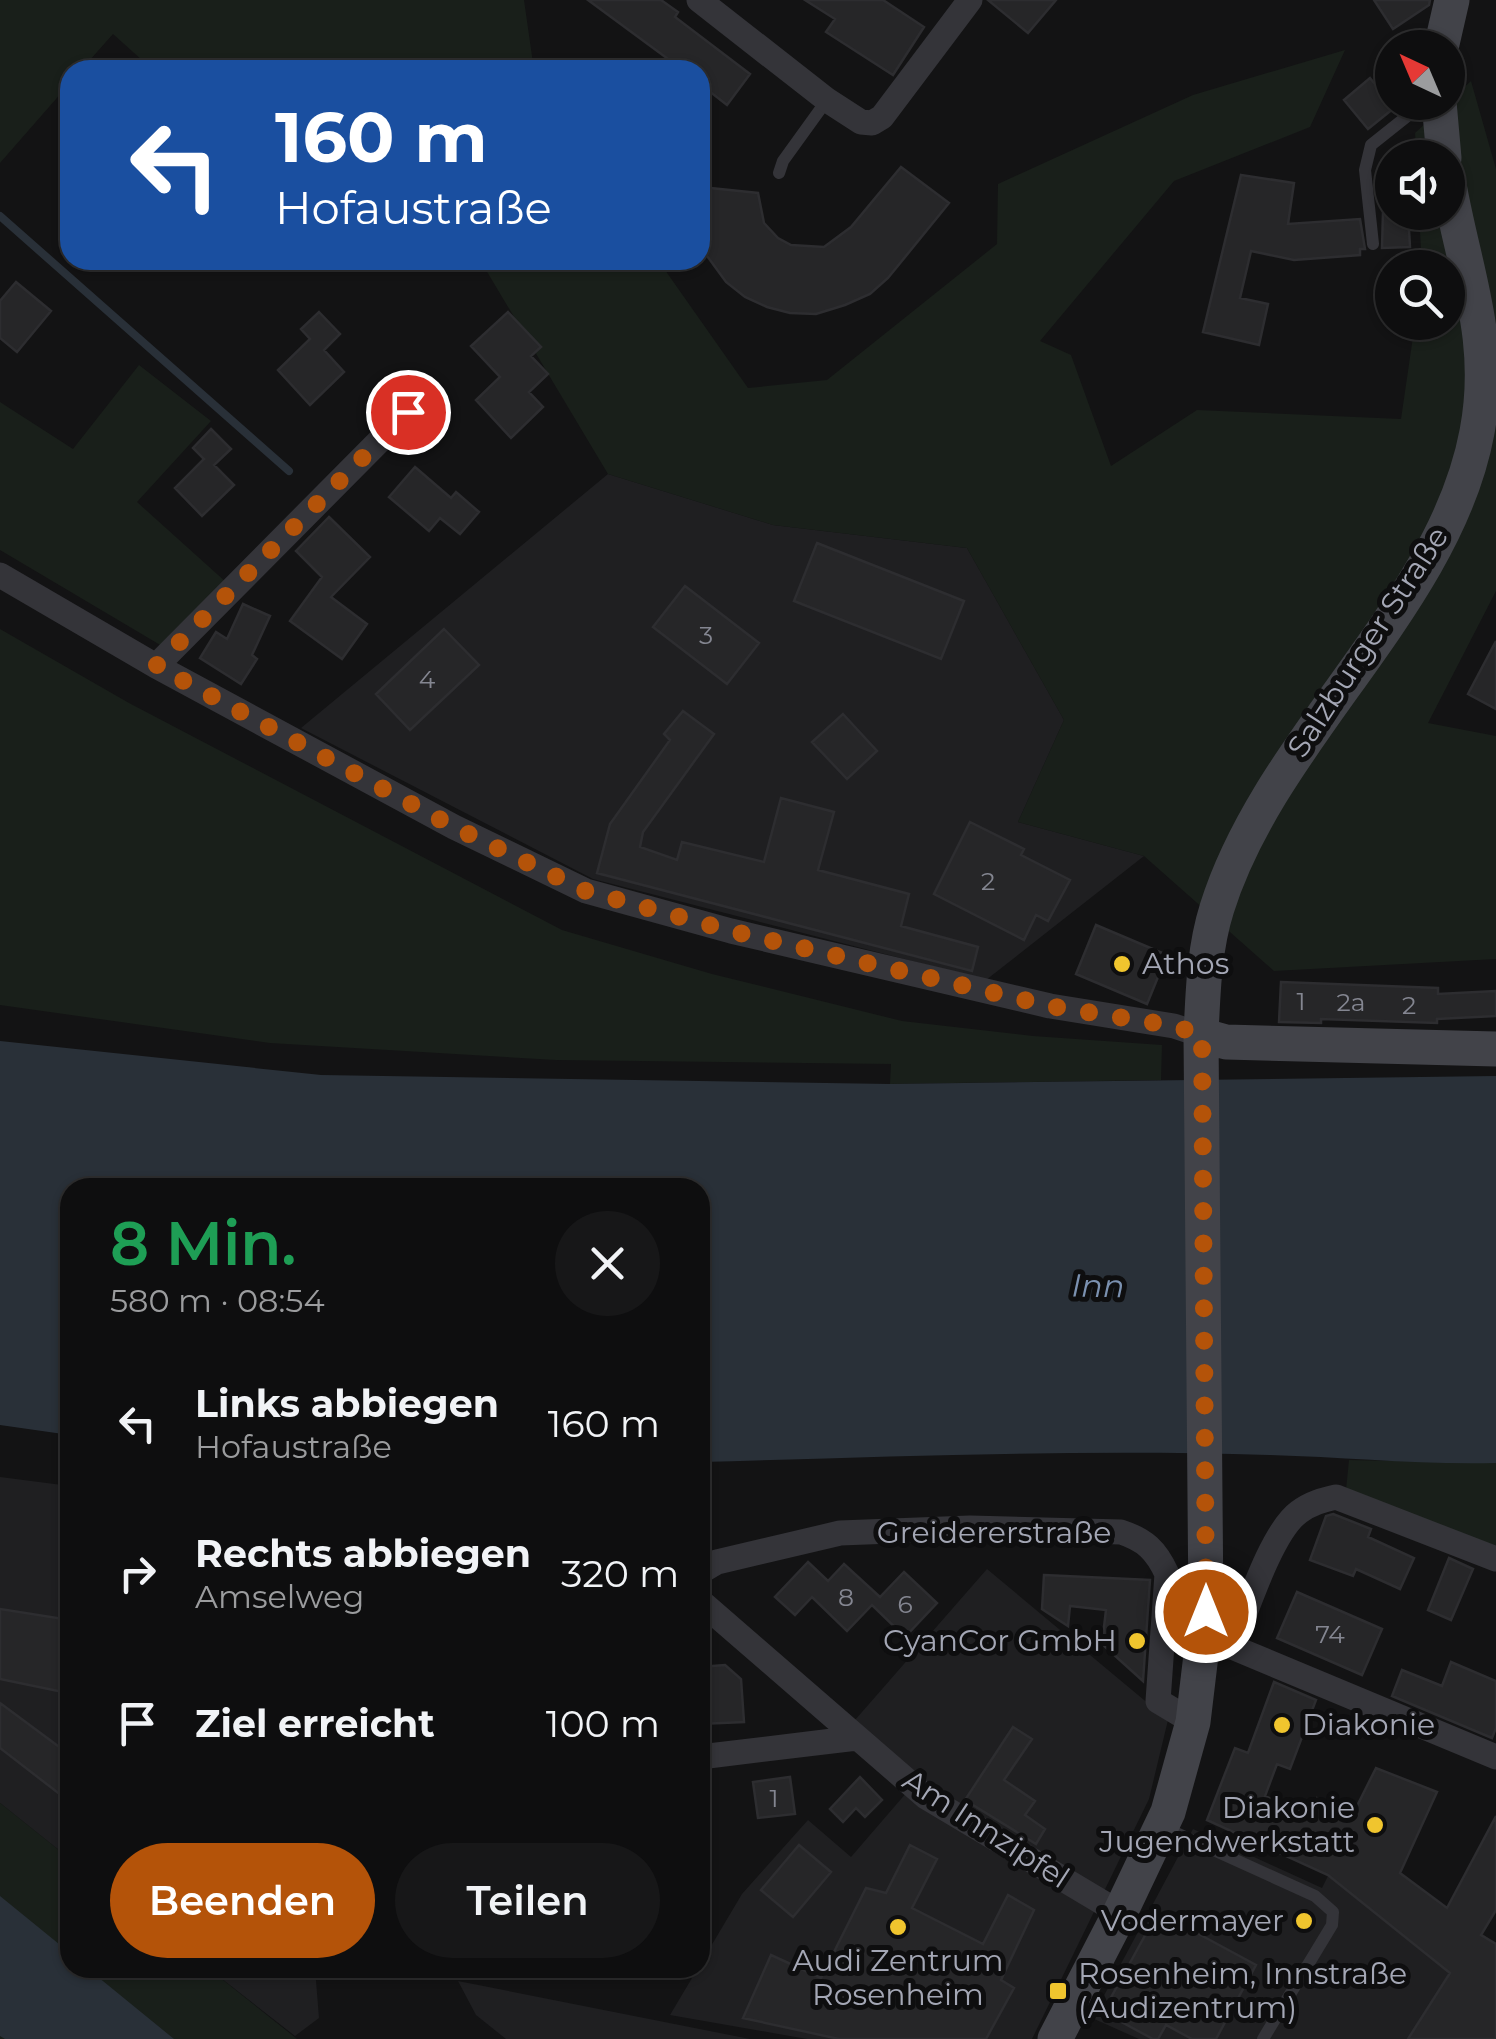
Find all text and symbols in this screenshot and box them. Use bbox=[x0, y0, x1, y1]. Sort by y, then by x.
north arrow bbox=[1375, 30, 1465, 120]
map controls bbox=[1375, 30, 1465, 340]
text: 160 m bbox=[275, 94, 488, 180]
icon: left bbox=[110, 100, 240, 230]
button: sound bbox=[1375, 140, 1465, 230]
text: Hofaustraße bbox=[275, 180, 552, 235]
button: search bbox=[1375, 250, 1465, 340]
pin bbox=[366, 370, 451, 455]
icon: arrive bbox=[381, 385, 436, 440]
street label: Salzburger Straße bbox=[1279, 519, 1456, 764]
house number: 3 bbox=[699, 620, 713, 650]
house number: 4 bbox=[419, 664, 436, 694]
house number: 2 bbox=[981, 866, 995, 896]
place label: Athos bbox=[1142, 945, 1229, 982]
marker: Athos bbox=[1111, 953, 1133, 975]
house number: 1 bbox=[1296, 986, 1306, 1016]
house number: 2a bbox=[1337, 987, 1365, 1017]
house number: 2 bbox=[1402, 990, 1416, 1020]
text: 8 Min. bbox=[110, 1207, 296, 1280]
button: close bbox=[555, 1211, 660, 1316]
water label: Inn bbox=[1071, 1266, 1125, 1305]
text: 580 m · 08:54 bbox=[110, 1281, 325, 1320]
text: Links abbiegen bbox=[195, 1380, 499, 1427]
icon: left bbox=[110, 1396, 165, 1451]
text: 160 m bbox=[548, 1400, 660, 1447]
text: Hofaustraße bbox=[195, 1427, 392, 1466]
street label: Greidererstraße bbox=[877, 1514, 1111, 1551]
text: Rechts abbiegen bbox=[195, 1530, 531, 1577]
icon: right bbox=[110, 1546, 165, 1601]
text: 320 m bbox=[561, 1550, 679, 1597]
position arrow bbox=[1154, 1560, 1258, 1664]
text: Amselweg bbox=[195, 1577, 364, 1616]
house number: 8 bbox=[838, 1582, 854, 1612]
house number: 6 bbox=[897, 1589, 913, 1619]
house number: 74 bbox=[1315, 1619, 1345, 1649]
place label: CyanCor GmbH bbox=[883, 1622, 1117, 1659]
marker: CyanCor GmbH bbox=[1126, 1630, 1148, 1652]
icon: arrive bbox=[110, 1696, 165, 1751]
text: Ziel erreicht bbox=[195, 1700, 435, 1747]
text: 100 m bbox=[546, 1700, 660, 1747]
place label: Diakonie bbox=[1302, 1706, 1435, 1743]
marker: Diakonie bbox=[1271, 1714, 1293, 1736]
street label: Am Innzipfel bbox=[896, 1761, 1076, 1896]
house number: 1 bbox=[769, 1783, 779, 1813]
place label: Diakonie Jugendwerkstatt bbox=[1098, 1789, 1355, 1860]
marker: Diakonie Jugendwerkstatt bbox=[1364, 1814, 1386, 1836]
button: Beenden bbox=[110, 1843, 375, 1958]
button: Teilen bbox=[395, 1843, 660, 1958]
place label: Vodermayer bbox=[1101, 1902, 1284, 1939]
marker: Vodermayer bbox=[1293, 1910, 1315, 1932]
marker: Audi Zentrum Rosenheim bbox=[887, 1916, 909, 1938]
place label: Audi Zentrum Rosenheim bbox=[792, 1942, 1004, 2013]
place label: Rosenheim, Innstraße (Audizentrum) bbox=[1078, 1955, 1407, 2026]
marker: Rosenheim, Innstraße (Audizentrum) bbox=[1047, 1980, 1069, 2002]

